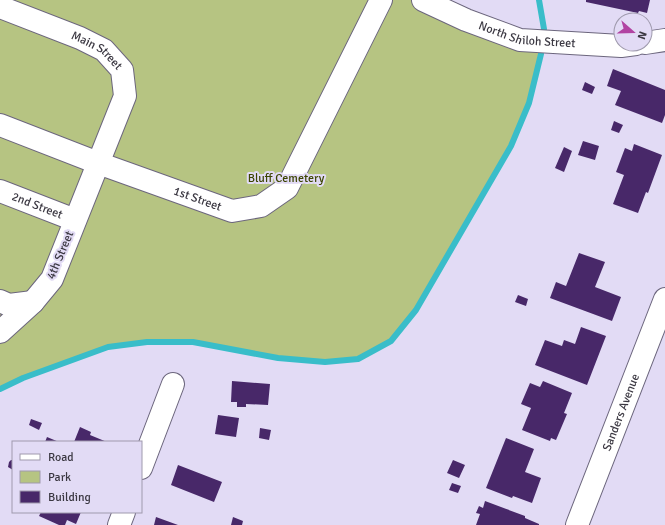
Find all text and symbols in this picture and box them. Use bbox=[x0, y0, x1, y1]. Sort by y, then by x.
north arrow bbox=[613, 12, 653, 52]
street label: North Shiloh Street bbox=[476, 18, 576, 51]
street label: Main Street bbox=[69, 28, 125, 73]
text: N bbox=[635, 29, 649, 41]
park label: Bluff Cemetery bbox=[248, 171, 325, 186]
street label: 1st Street bbox=[171, 184, 224, 215]
street label: 2nd Street bbox=[10, 189, 65, 223]
street label: 4th Street bbox=[44, 229, 77, 282]
street label: Sanders Avenue bbox=[600, 372, 643, 453]
legend bbox=[12, 441, 142, 513]
text: Road bbox=[48, 450, 74, 465]
text: Park bbox=[48, 470, 71, 485]
text: Building bbox=[48, 490, 91, 505]

